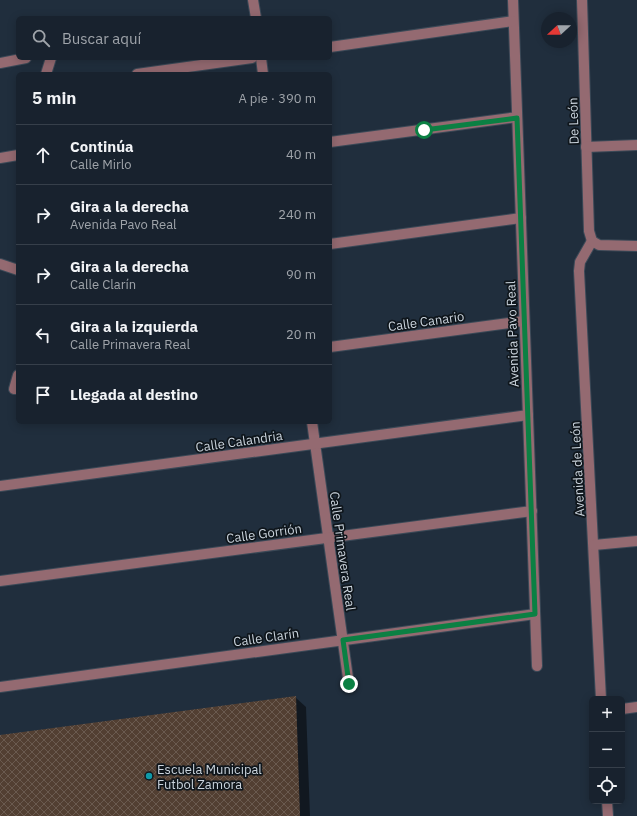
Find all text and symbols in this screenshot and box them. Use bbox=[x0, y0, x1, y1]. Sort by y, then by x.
north arrow bbox=[541, 12, 577, 48]
search box bbox=[16, 16, 332, 60]
icon: search bbox=[30, 27, 52, 49]
text: Buscar aquí bbox=[62, 29, 141, 48]
text: 5 min bbox=[32, 87, 76, 109]
text: A pie · 390 m bbox=[238, 90, 316, 107]
street label: De León bbox=[564, 97, 583, 145]
route start bbox=[415, 121, 433, 139]
text: Continúa bbox=[70, 137, 134, 156]
icon: ahead bbox=[32, 144, 54, 166]
text: 40 m bbox=[286, 146, 316, 163]
text: Calle Mirlo bbox=[70, 156, 132, 173]
text: Gira a la derecha bbox=[70, 197, 189, 216]
icon: right bbox=[32, 204, 54, 226]
text: 240 m bbox=[278, 206, 316, 223]
text: Avenida Pavo Real bbox=[70, 216, 177, 233]
text: Gira a la derecha bbox=[70, 257, 189, 276]
icon: right bbox=[32, 264, 54, 286]
text: 90 m bbox=[286, 266, 316, 283]
text: Calle Clarín bbox=[70, 276, 136, 293]
street label: Avenida Pavo Real bbox=[502, 280, 523, 388]
street label: Calle Canario bbox=[387, 308, 465, 335]
text: Gira a la izquierda bbox=[70, 317, 198, 336]
icon: left bbox=[32, 324, 54, 346]
text: 20 m bbox=[286, 326, 316, 343]
text: Calle Primavera Real bbox=[70, 336, 190, 353]
icon: arrive bbox=[32, 384, 54, 406]
text: Llegada al destino bbox=[70, 385, 198, 404]
street label: Avenida de León bbox=[567, 421, 588, 517]
street label: Calle Calandria bbox=[195, 427, 284, 456]
street label: Calle Primavera Real bbox=[326, 490, 359, 612]
street label: Calle Gorrión bbox=[225, 520, 303, 547]
street label: Calle Clarín bbox=[232, 624, 300, 651]
route end bbox=[340, 675, 358, 693]
map controls bbox=[589, 696, 625, 804]
button: + bbox=[589, 696, 625, 732]
button: − bbox=[589, 732, 625, 768]
place label: Escuela Municipal Futbol Zamora bbox=[157, 761, 262, 793]
button: locate bbox=[589, 768, 625, 804]
marker: Escuela Municipal Futbol Zamora bbox=[144, 771, 154, 781]

